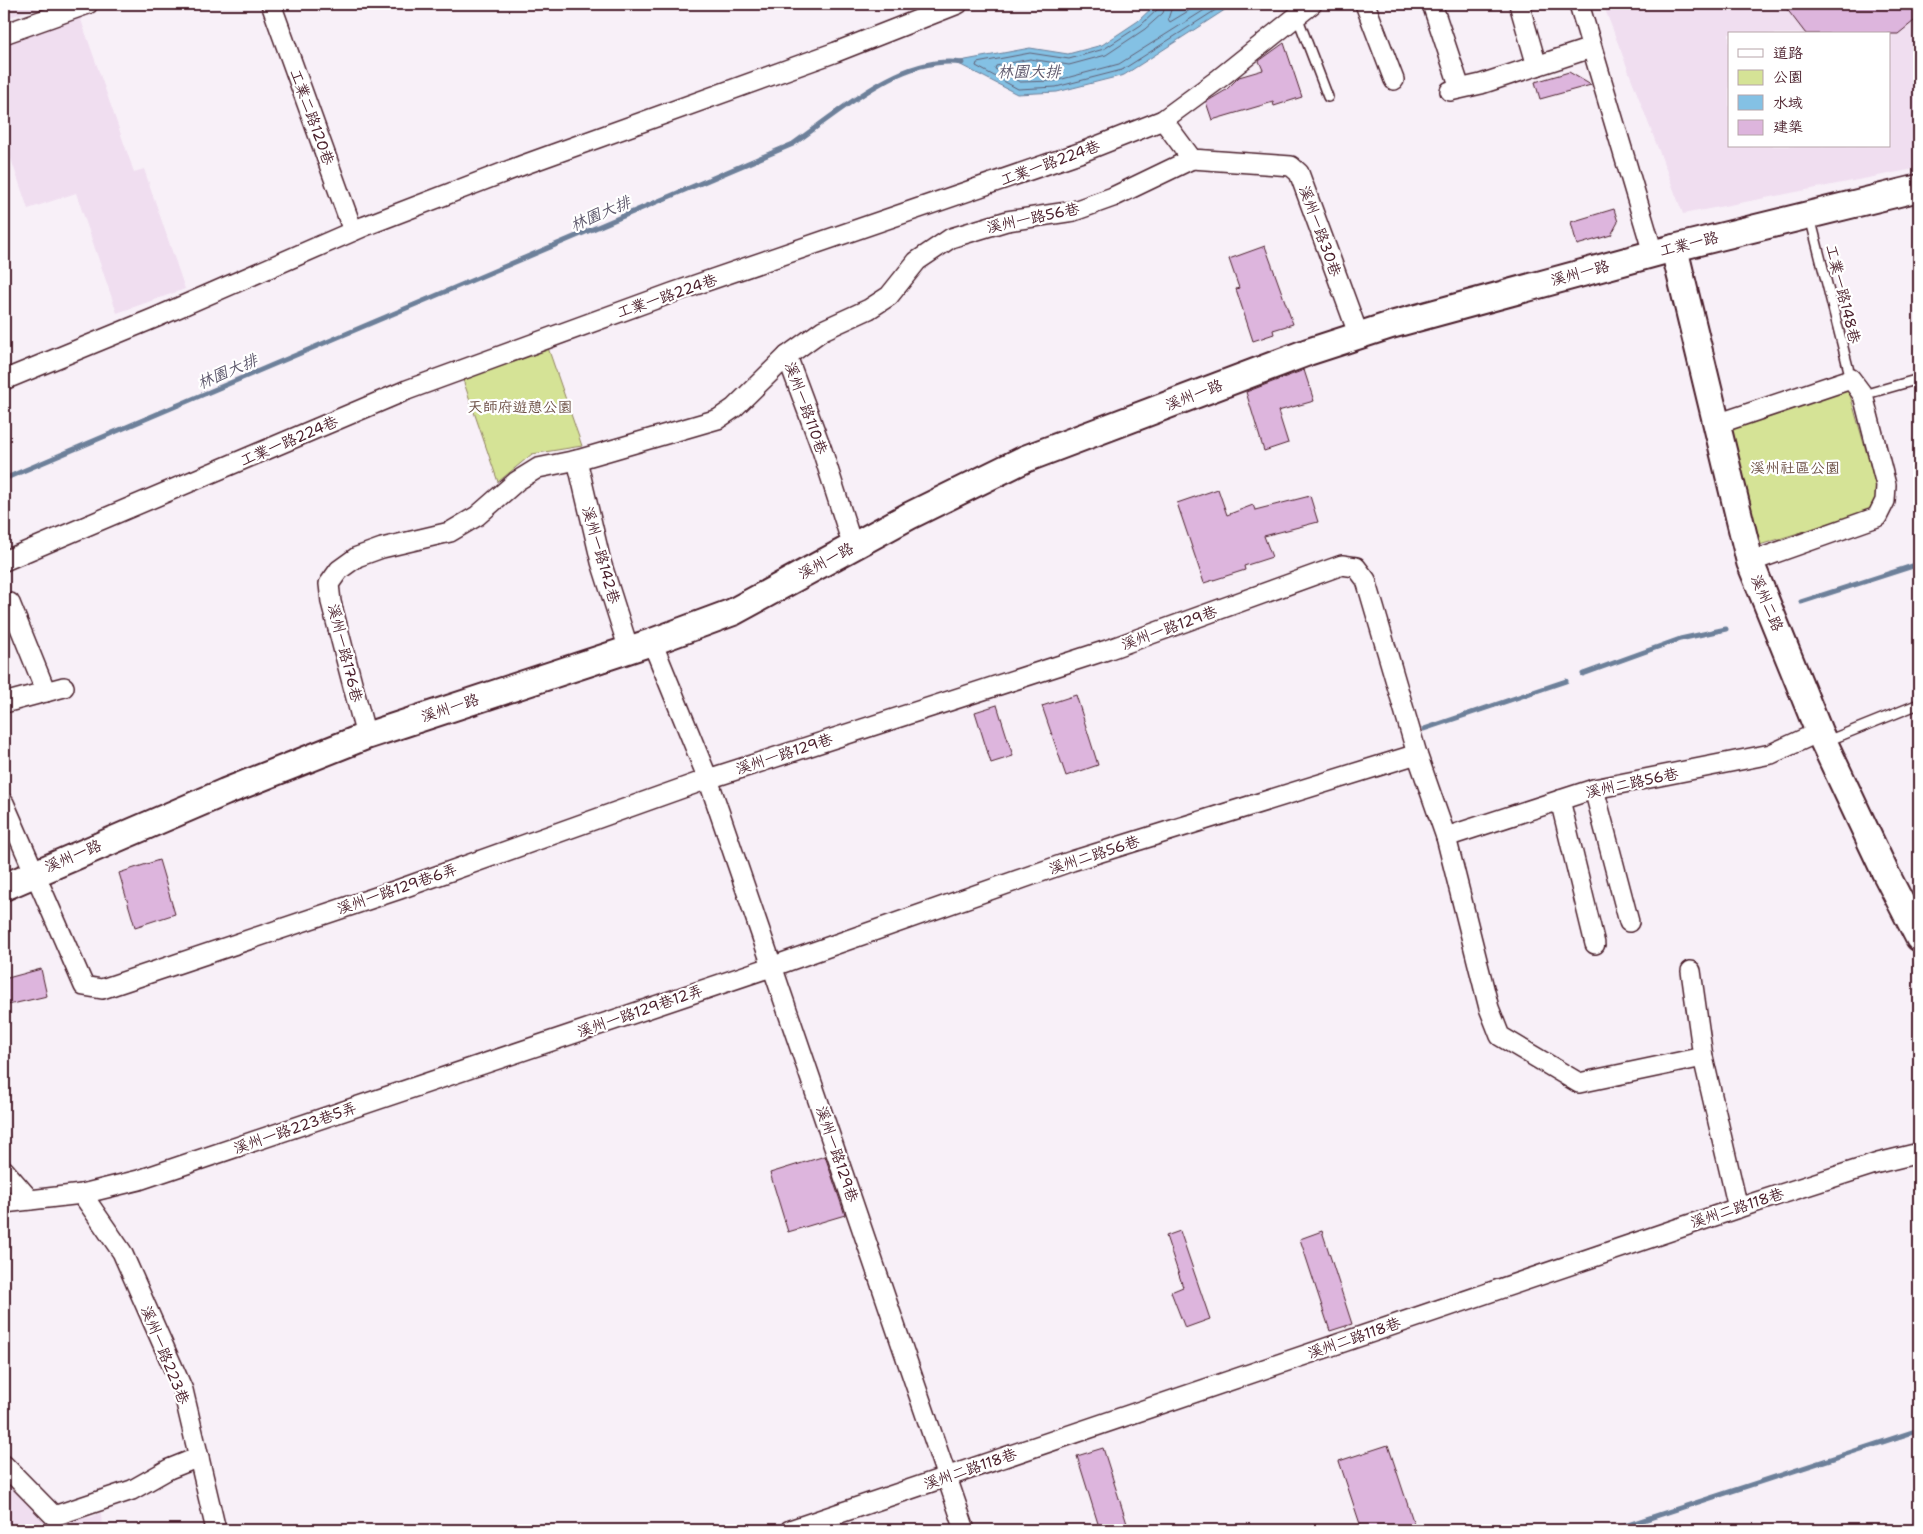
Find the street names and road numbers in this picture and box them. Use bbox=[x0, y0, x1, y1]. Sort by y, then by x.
street label: 工業二路120巷 bbox=[285, 66, 339, 168]
street label: 工業一路224巷 bbox=[997, 136, 1103, 190]
street label: 溪州一路30巷 bbox=[1294, 183, 1346, 279]
street label: 溪州一路56巷 bbox=[985, 198, 1081, 238]
street label: 工業一路 bbox=[1657, 227, 1721, 261]
street label: 工業一路148巷 bbox=[1821, 242, 1865, 346]
street label: 溪州一路 bbox=[1548, 256, 1612, 290]
street label: 工業一路224巷 bbox=[614, 269, 720, 323]
street label: 溪州一路110巷 bbox=[780, 359, 832, 457]
street label: 溪州一路 bbox=[1162, 375, 1226, 415]
street label: 工業一路224巷 bbox=[237, 411, 341, 471]
street label: 溪州一路142巷 bbox=[578, 504, 624, 606]
street label: 溪州一路 bbox=[795, 538, 857, 584]
street label: 溪州二路 bbox=[1746, 571, 1788, 635]
street label: 溪州一路129巷 bbox=[1118, 601, 1220, 655]
street label: 溪州一路176巷 bbox=[323, 602, 367, 704]
street label: 溪州一路 bbox=[418, 689, 482, 727]
street label: 溪州一路129巷 bbox=[733, 729, 835, 779]
street label: 溪州二路56巷 bbox=[1584, 763, 1680, 803]
street label: 溪州二路56巷 bbox=[1046, 831, 1142, 879]
street label: 溪州一路 bbox=[41, 835, 105, 877]
street label: 溪州一路129巷6弄 bbox=[334, 859, 460, 919]
street label: 溪州一路129巷12弄 bbox=[574, 980, 706, 1042]
street label: 溪州一路223巷5弄 bbox=[231, 1098, 359, 1158]
street label: 溪州一路129巷 bbox=[811, 1103, 863, 1205]
street label: 溪州二路118巷 bbox=[1688, 1183, 1786, 1233]
street label: 溪州一路223巷 bbox=[136, 1303, 194, 1407]
street label: 溪州二路118巷 bbox=[1305, 1313, 1403, 1363]
street label: 溪州二路118巷 bbox=[921, 1444, 1019, 1494]

